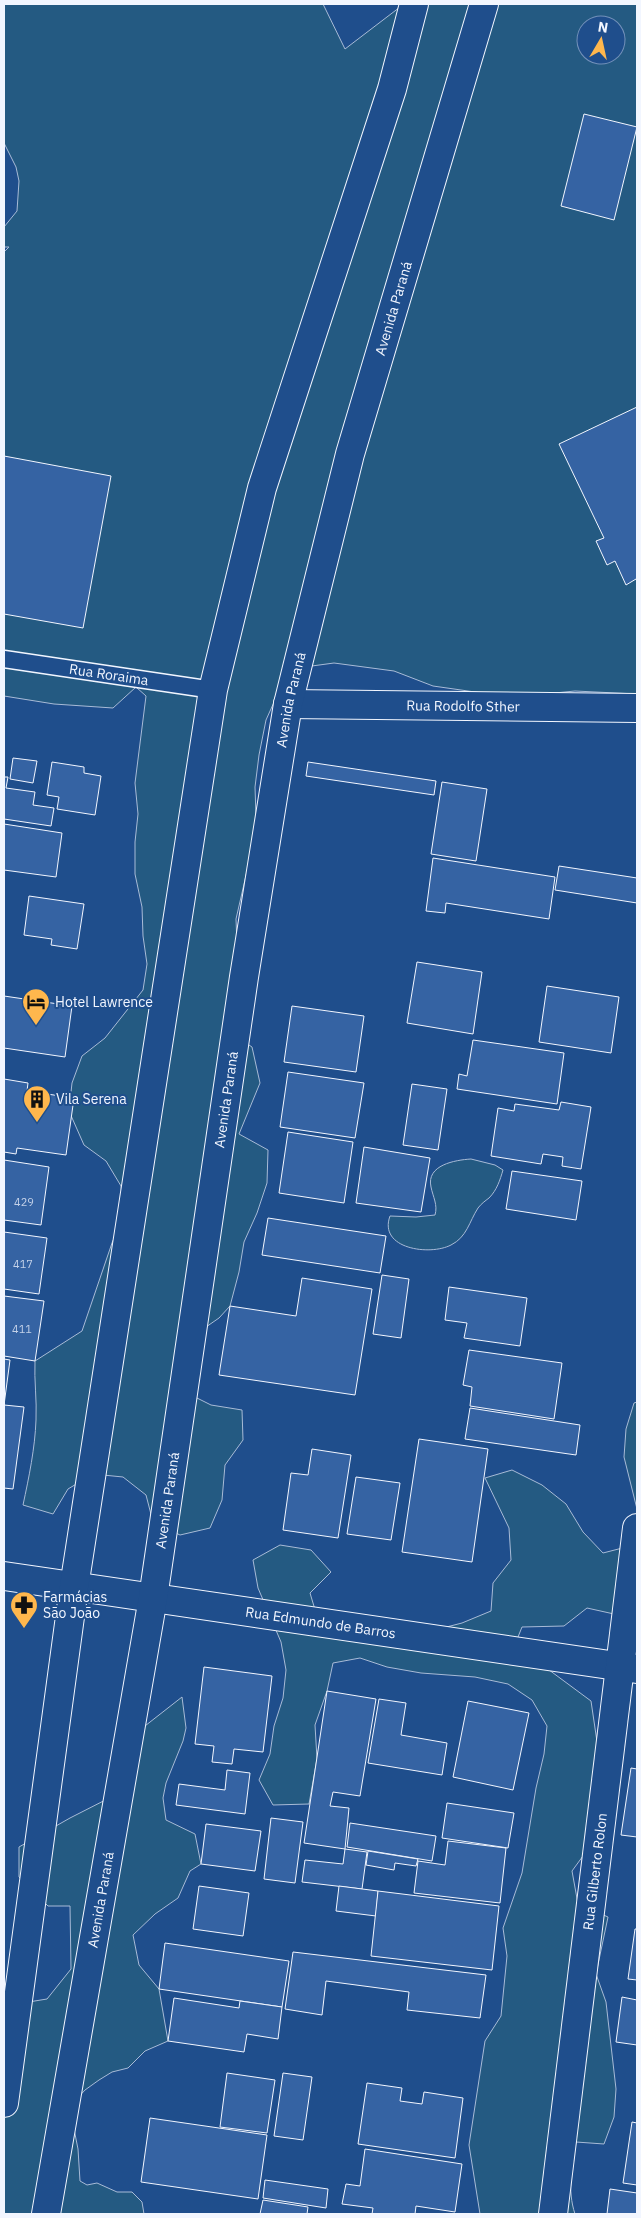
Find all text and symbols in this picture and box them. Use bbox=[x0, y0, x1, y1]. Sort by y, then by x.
north arrow bbox=[576, 15, 626, 65]
text: N bbox=[597, 17, 609, 37]
street label: Avenida Paraná bbox=[371, 259, 416, 358]
street label: Avenida Paraná bbox=[272, 650, 310, 749]
street label: Rua Roraima bbox=[68, 660, 150, 689]
street label: Rua Rodolfo Sther bbox=[406, 696, 520, 716]
hotel icon: Hotel Lawrence bbox=[21, 987, 51, 1026]
place label: Hotel Lawrence bbox=[55, 993, 153, 1011]
street label: Avenida Paraná bbox=[210, 1050, 242, 1149]
building icon: Vila Serena bbox=[22, 1084, 52, 1123]
place label: Vila Serena bbox=[56, 1090, 127, 1108]
house number: 429 bbox=[14, 1195, 34, 1209]
house number: 417 bbox=[13, 1257, 33, 1271]
house number: 411 bbox=[12, 1322, 32, 1336]
street label: Avenida Paraná bbox=[151, 1450, 183, 1550]
place label: Farmácias São João bbox=[43, 1588, 108, 1622]
pharmacy icon: Farmácias São João bbox=[9, 1590, 39, 1629]
street label: Rua Edmundo de Barros bbox=[244, 1603, 397, 1642]
street label: Rua Gilberto Rolon bbox=[579, 1812, 611, 1931]
street label: Avenida Paraná bbox=[83, 1850, 118, 1949]

